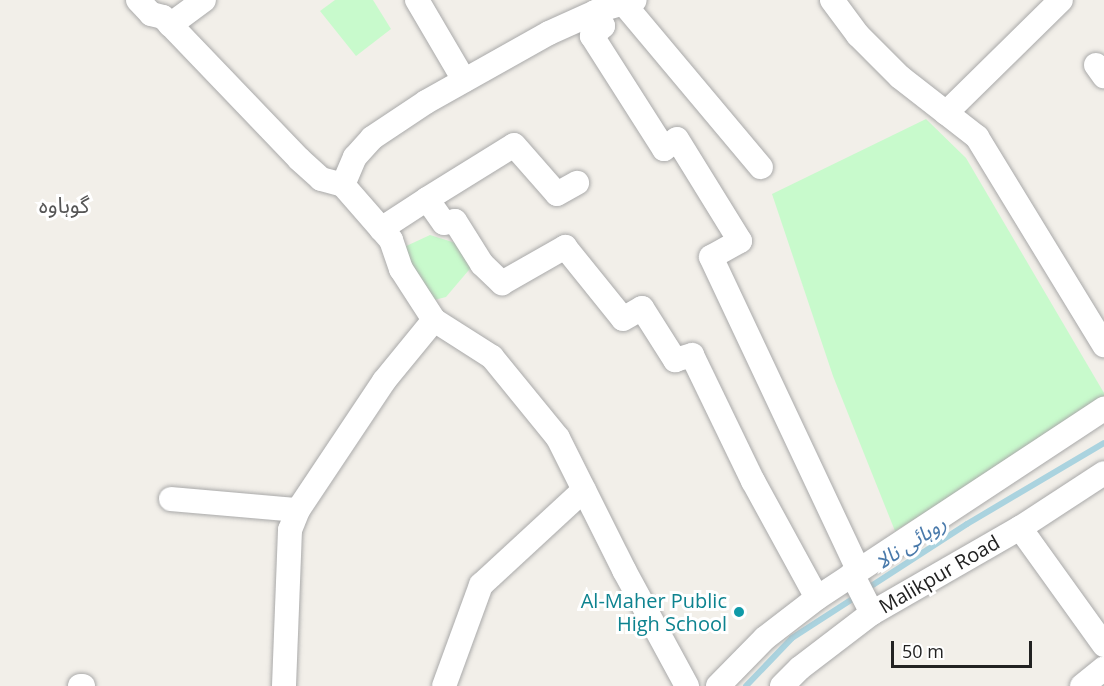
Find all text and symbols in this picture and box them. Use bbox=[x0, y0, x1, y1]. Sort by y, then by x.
district label: گوہاوہ bbox=[39, 192, 89, 218]
water label: روہائی نالا bbox=[870, 510, 950, 574]
street label: Malikpur Road bbox=[874, 530, 1004, 618]
place label: Al-Maher Public High School bbox=[581, 588, 727, 635]
marker: Al-Maher Public High School bbox=[732, 605, 746, 619]
scale bar bbox=[894, 629, 1035, 667]
text: 50 m bbox=[902, 639, 944, 663]

